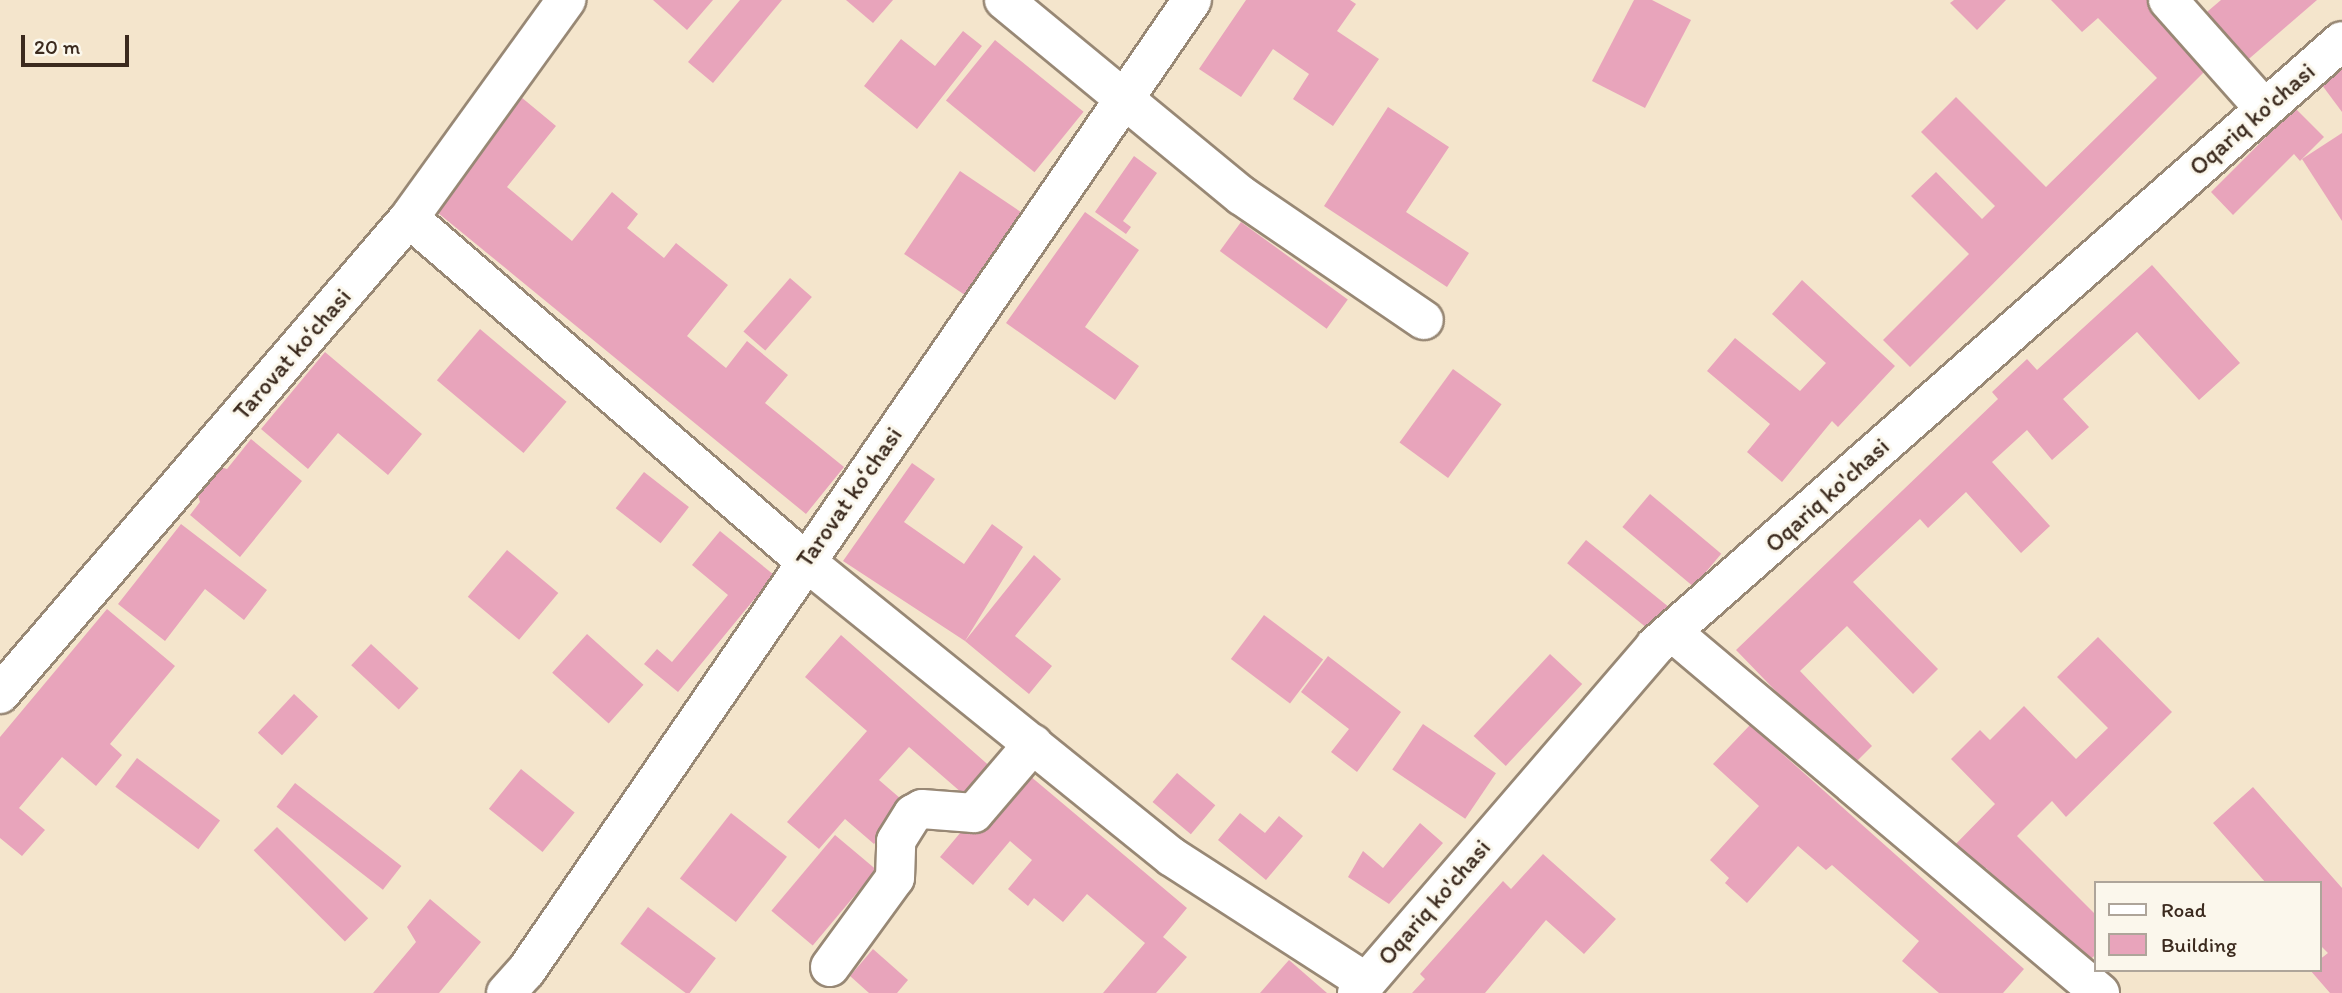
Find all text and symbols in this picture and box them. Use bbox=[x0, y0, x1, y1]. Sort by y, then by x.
scale bar bbox=[24, 21, 133, 65]
text: 20 m bbox=[34, 34, 80, 59]
street label: Oqariq ko'chasi bbox=[2184, 57, 2320, 181]
street label: Tarovat koʻchasi bbox=[227, 282, 357, 426]
street label: Tarovat koʻchasi bbox=[790, 421, 908, 573]
street label: Oqariq ko'chasi bbox=[1759, 432, 1895, 558]
street label: Oqariq ko'chasi bbox=[1372, 834, 1496, 970]
legend bbox=[2094, 881, 2321, 972]
text: Road bbox=[2161, 897, 2206, 922]
text: Building bbox=[2161, 932, 2237, 957]

